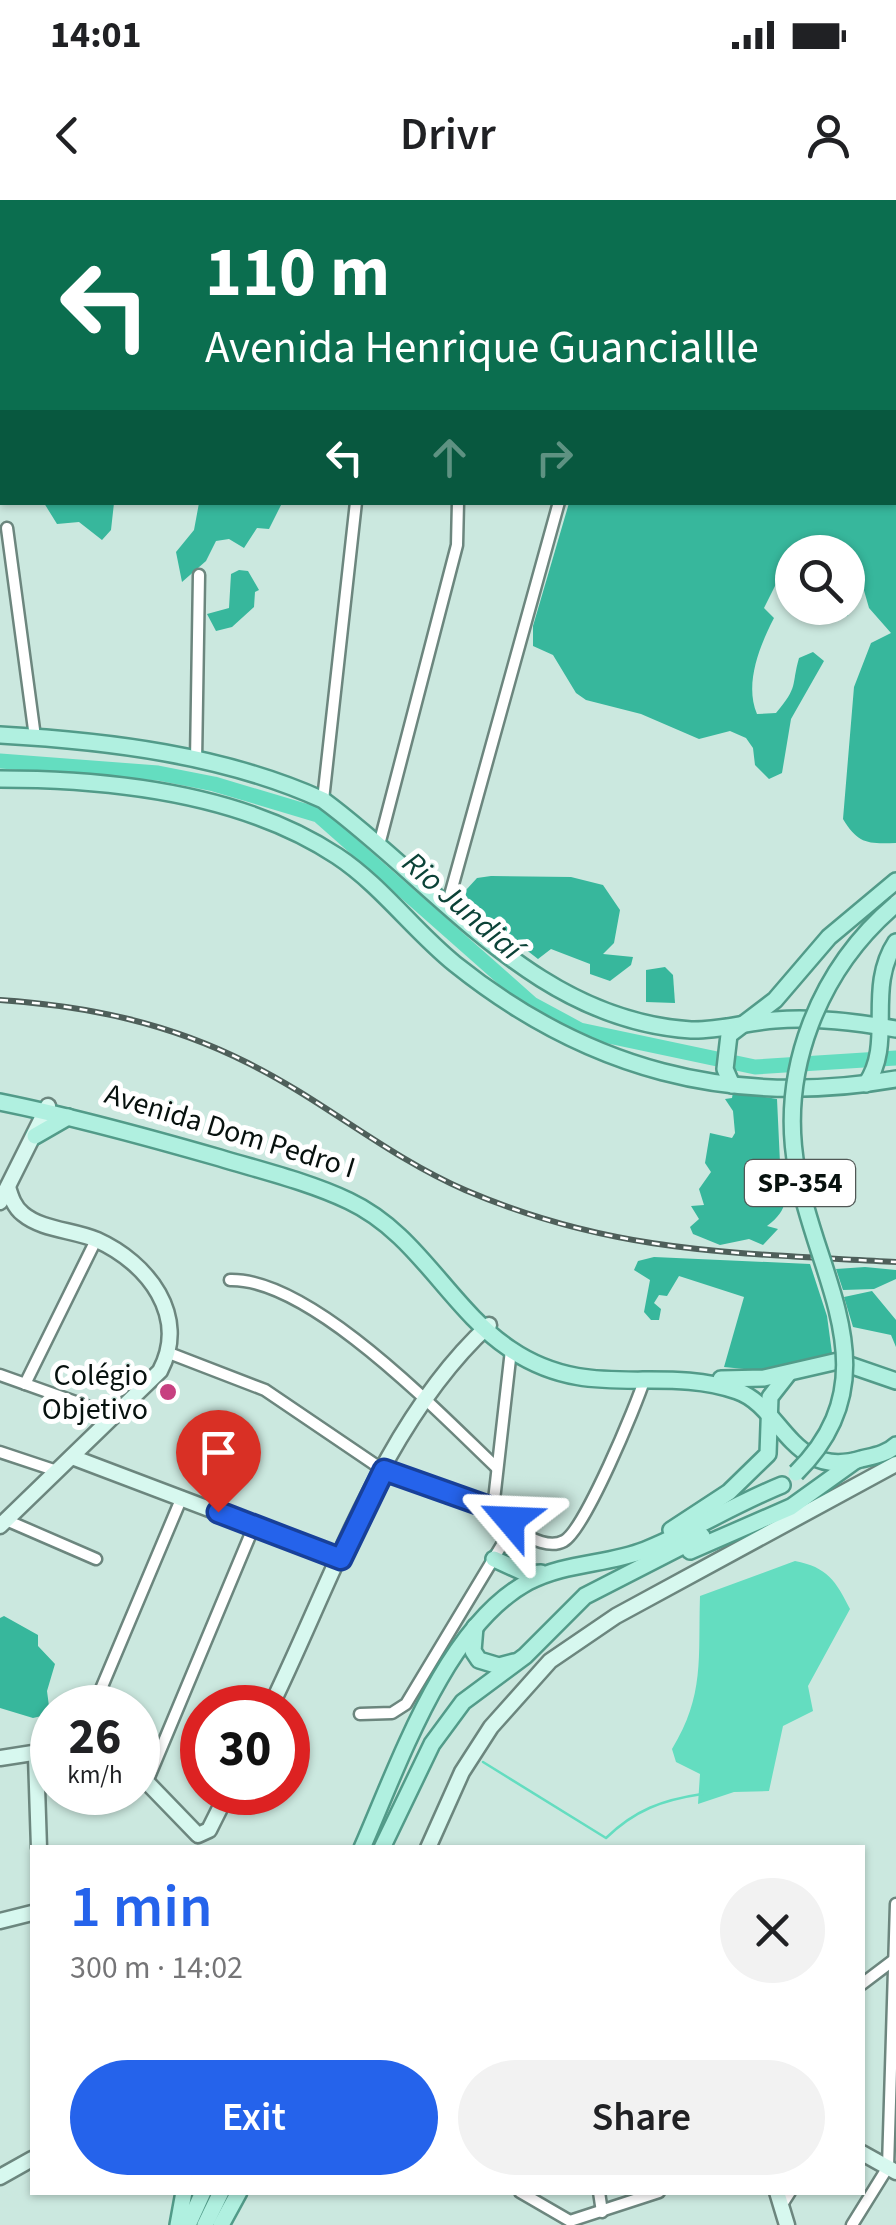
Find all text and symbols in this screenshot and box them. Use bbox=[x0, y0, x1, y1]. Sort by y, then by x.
text: 14:01 bbox=[50, 8, 142, 62]
text: Drivr bbox=[400, 103, 496, 167]
icon: back bbox=[40, 108, 95, 163]
icon: person bbox=[801, 108, 856, 163]
text: 110 m bbox=[205, 223, 390, 323]
icon: left bbox=[40, 240, 170, 370]
text: Avenida Henrique Guanciallle bbox=[205, 316, 759, 380]
icon: left bbox=[317, 430, 372, 485]
icon: ahead bbox=[422, 430, 477, 485]
icon: right bbox=[527, 430, 582, 485]
map controls bbox=[775, 535, 865, 625]
button: search bbox=[775, 535, 865, 625]
water label: Rio Jundiaí bbox=[392, 841, 535, 974]
street label: Avenida Dom Pedro I bbox=[99, 1072, 361, 1190]
road number: SP-354 bbox=[745, 1160, 855, 1206]
place label: Colégio Objetivo bbox=[42, 1354, 148, 1431]
marker: Colégio Objetivo bbox=[157, 1381, 179, 1403]
pin bbox=[176, 1410, 261, 1513]
icon: arrive bbox=[191, 1425, 246, 1480]
position arrow bbox=[458, 1468, 562, 1572]
speed limit sign: 30 bbox=[180, 1685, 310, 1815]
text: 26 bbox=[69, 1702, 121, 1773]
text: km/h bbox=[67, 1757, 123, 1793]
text: 1 min bbox=[70, 1865, 213, 1950]
button: close bbox=[720, 1878, 825, 1983]
text: 300 m · 14:02 bbox=[70, 1945, 243, 1991]
button: Exit bbox=[70, 2060, 438, 2175]
button: Share bbox=[458, 2060, 825, 2175]

